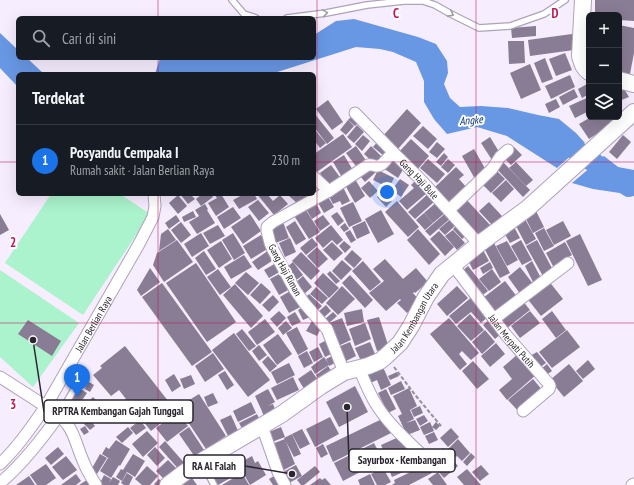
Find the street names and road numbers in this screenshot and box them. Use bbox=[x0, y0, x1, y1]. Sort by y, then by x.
street label: Gang Haji Bule bbox=[397, 156, 442, 202]
street label: Gang Haji Riman bbox=[265, 242, 305, 298]
street label: Jalan Kembangan Utara bbox=[386, 280, 441, 356]
street label: Jalan Berlian Raya bbox=[72, 293, 114, 355]
street label: Jalan Merpati Putih bbox=[485, 311, 538, 370]

